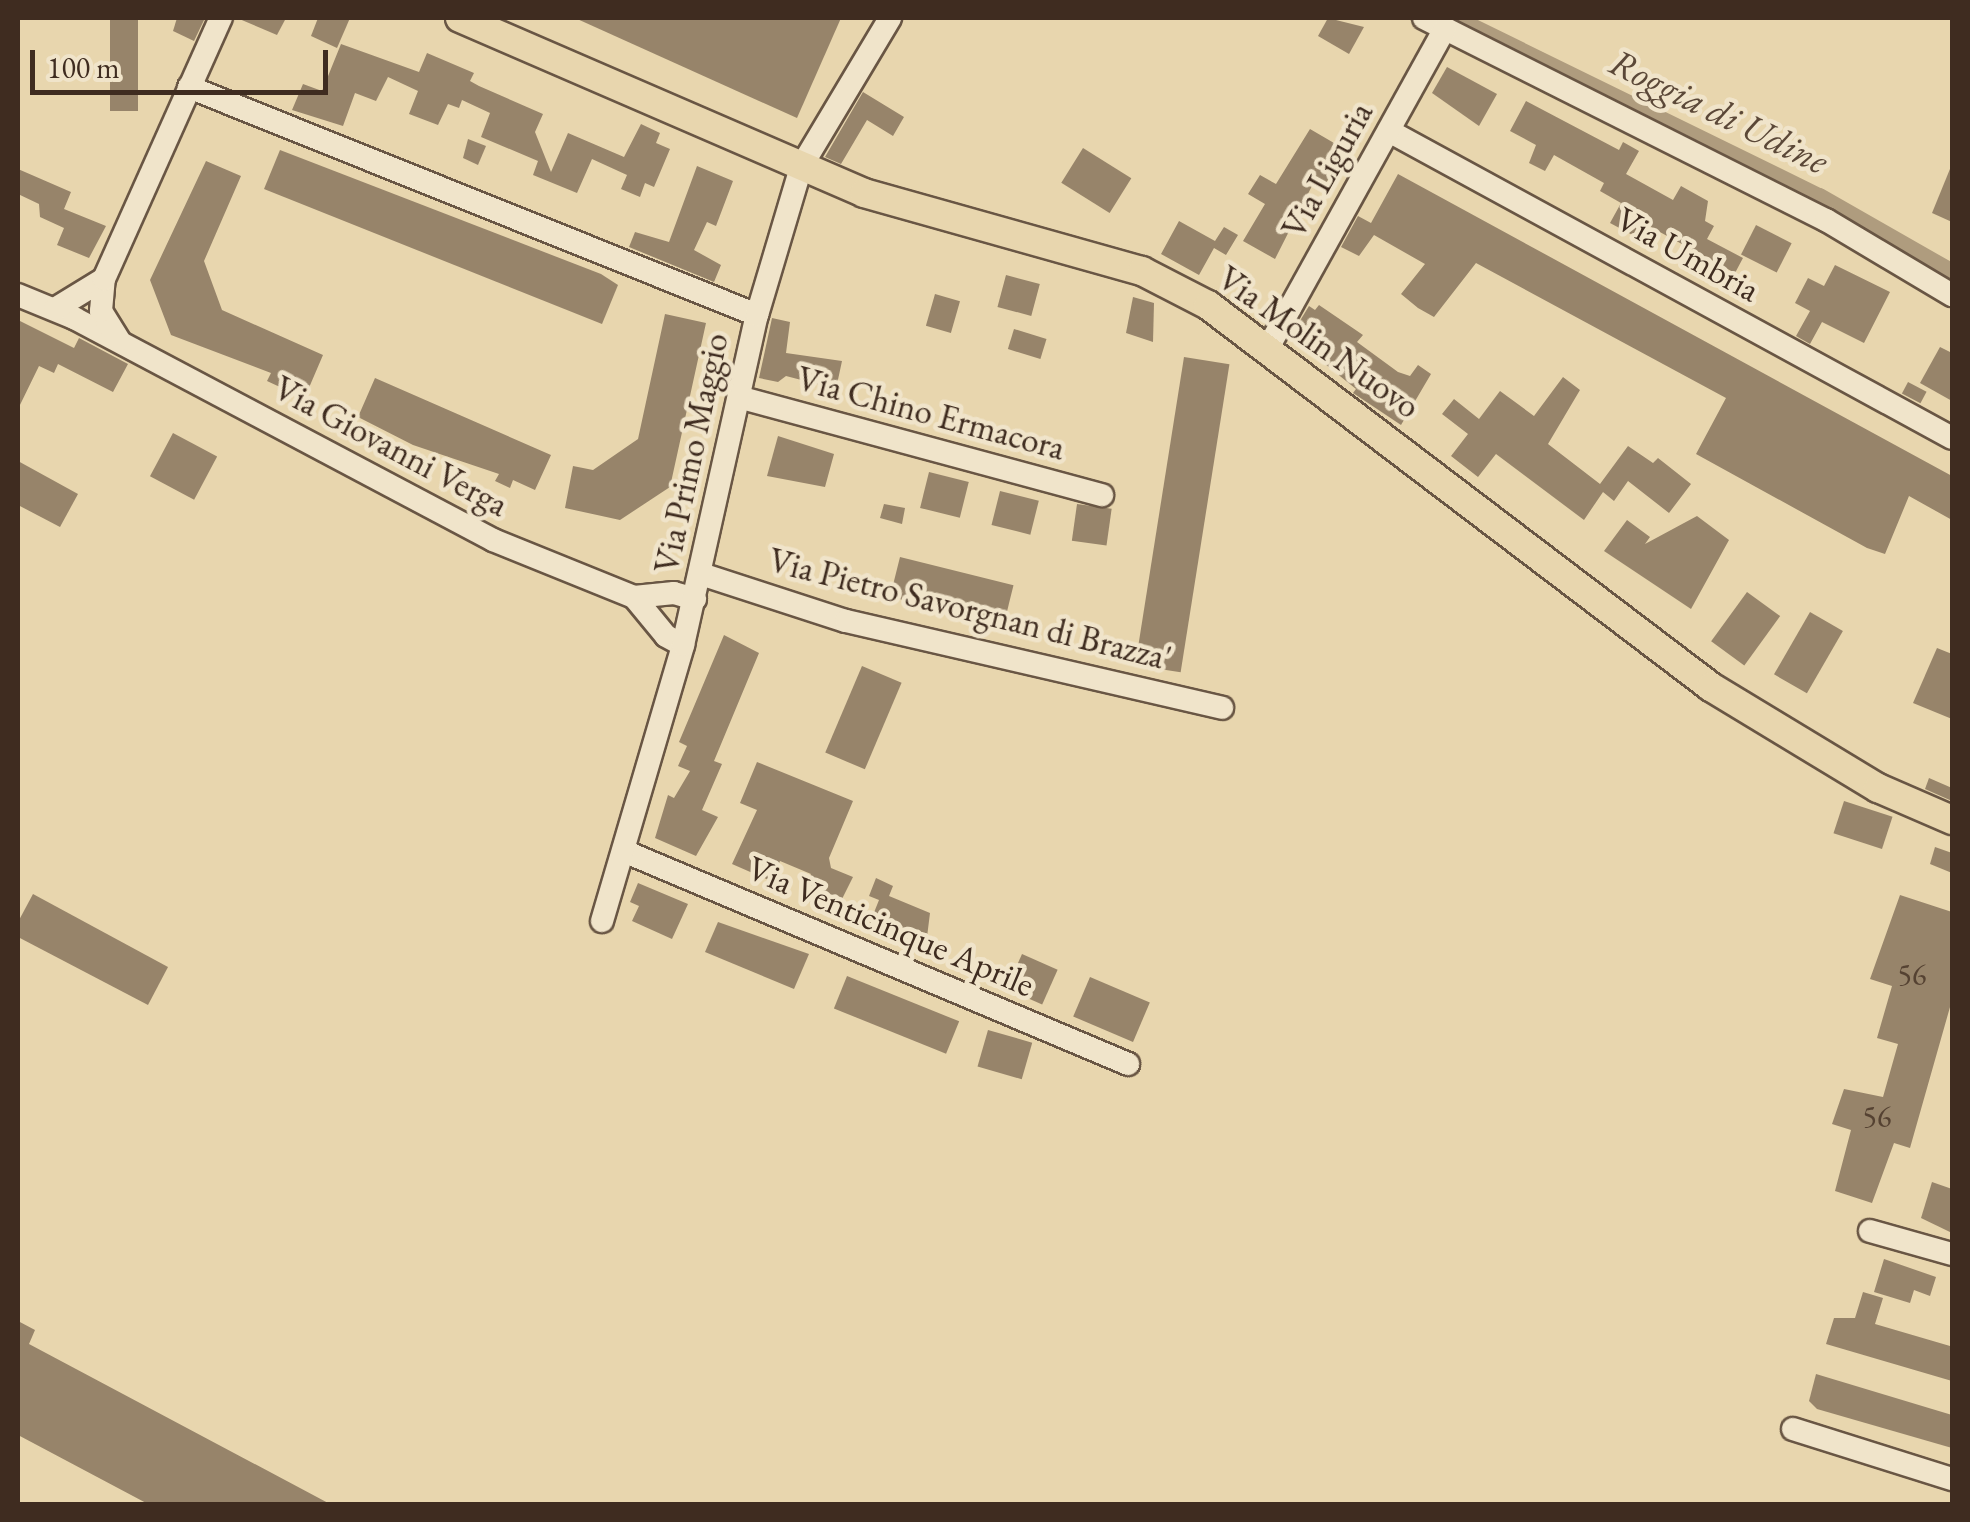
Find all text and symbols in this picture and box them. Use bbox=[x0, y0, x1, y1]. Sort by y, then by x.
scale bar bbox=[35, 30, 332, 92]
water label: Roggia di Udine bbox=[1602, 38, 1836, 184]
text: 100 m bbox=[47, 48, 120, 87]
street label: Via Liguria bbox=[1272, 95, 1382, 245]
street label: Via Umbria bbox=[1609, 197, 1767, 311]
street label: Via Molin Nuovo bbox=[1210, 257, 1428, 427]
street label: Via Primo Maggio bbox=[645, 329, 737, 577]
street label: Via Chino Ermacora bbox=[792, 357, 1070, 469]
street label: Via Giovanni Verga bbox=[267, 367, 515, 525]
street label: Via Pietro Savorgnan di Brazza' bbox=[764, 539, 1176, 679]
street label: Via Venticinque Aprile bbox=[741, 847, 1041, 1005]
house number: 56 bbox=[1898, 957, 1926, 993]
house number: 56 bbox=[1863, 1099, 1891, 1135]

